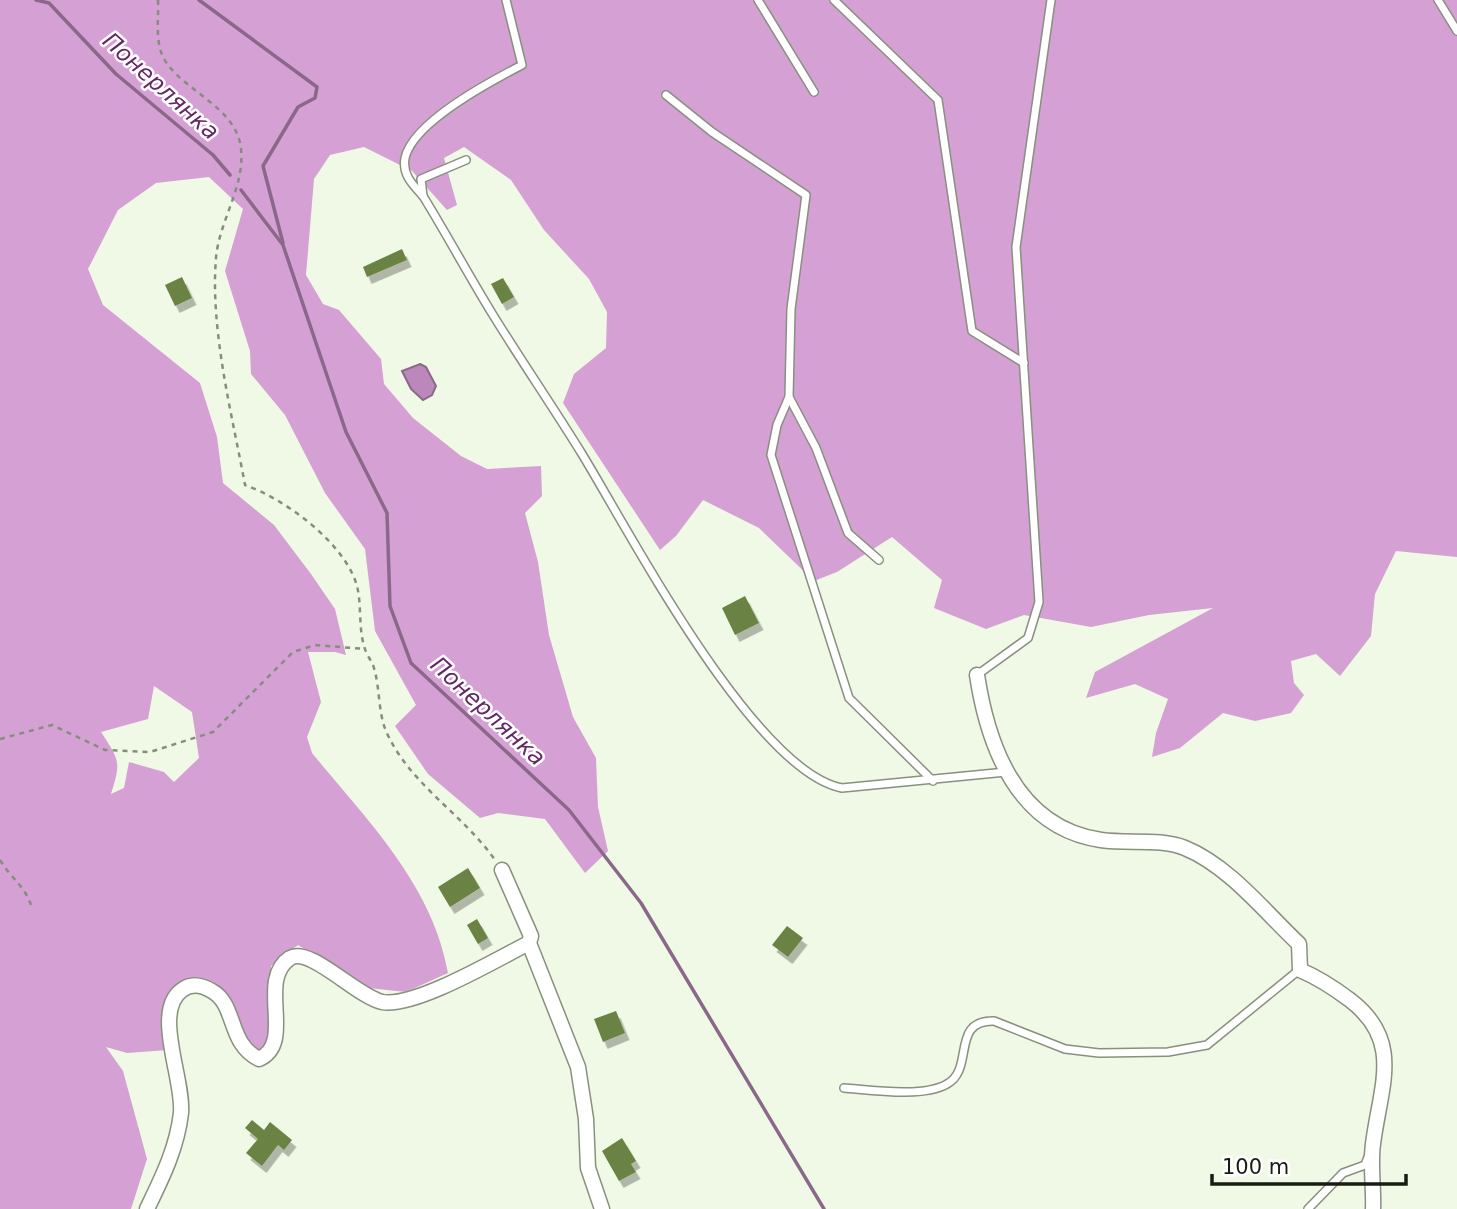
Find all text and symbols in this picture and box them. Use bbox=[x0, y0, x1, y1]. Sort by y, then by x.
water label: Понерлянка bbox=[98, 27, 224, 145]
water label: Понерлянка bbox=[425, 651, 551, 771]
scale bar bbox=[1212, 1142, 1406, 1186]
text: 100 m bbox=[1222, 1155, 1289, 1179]

